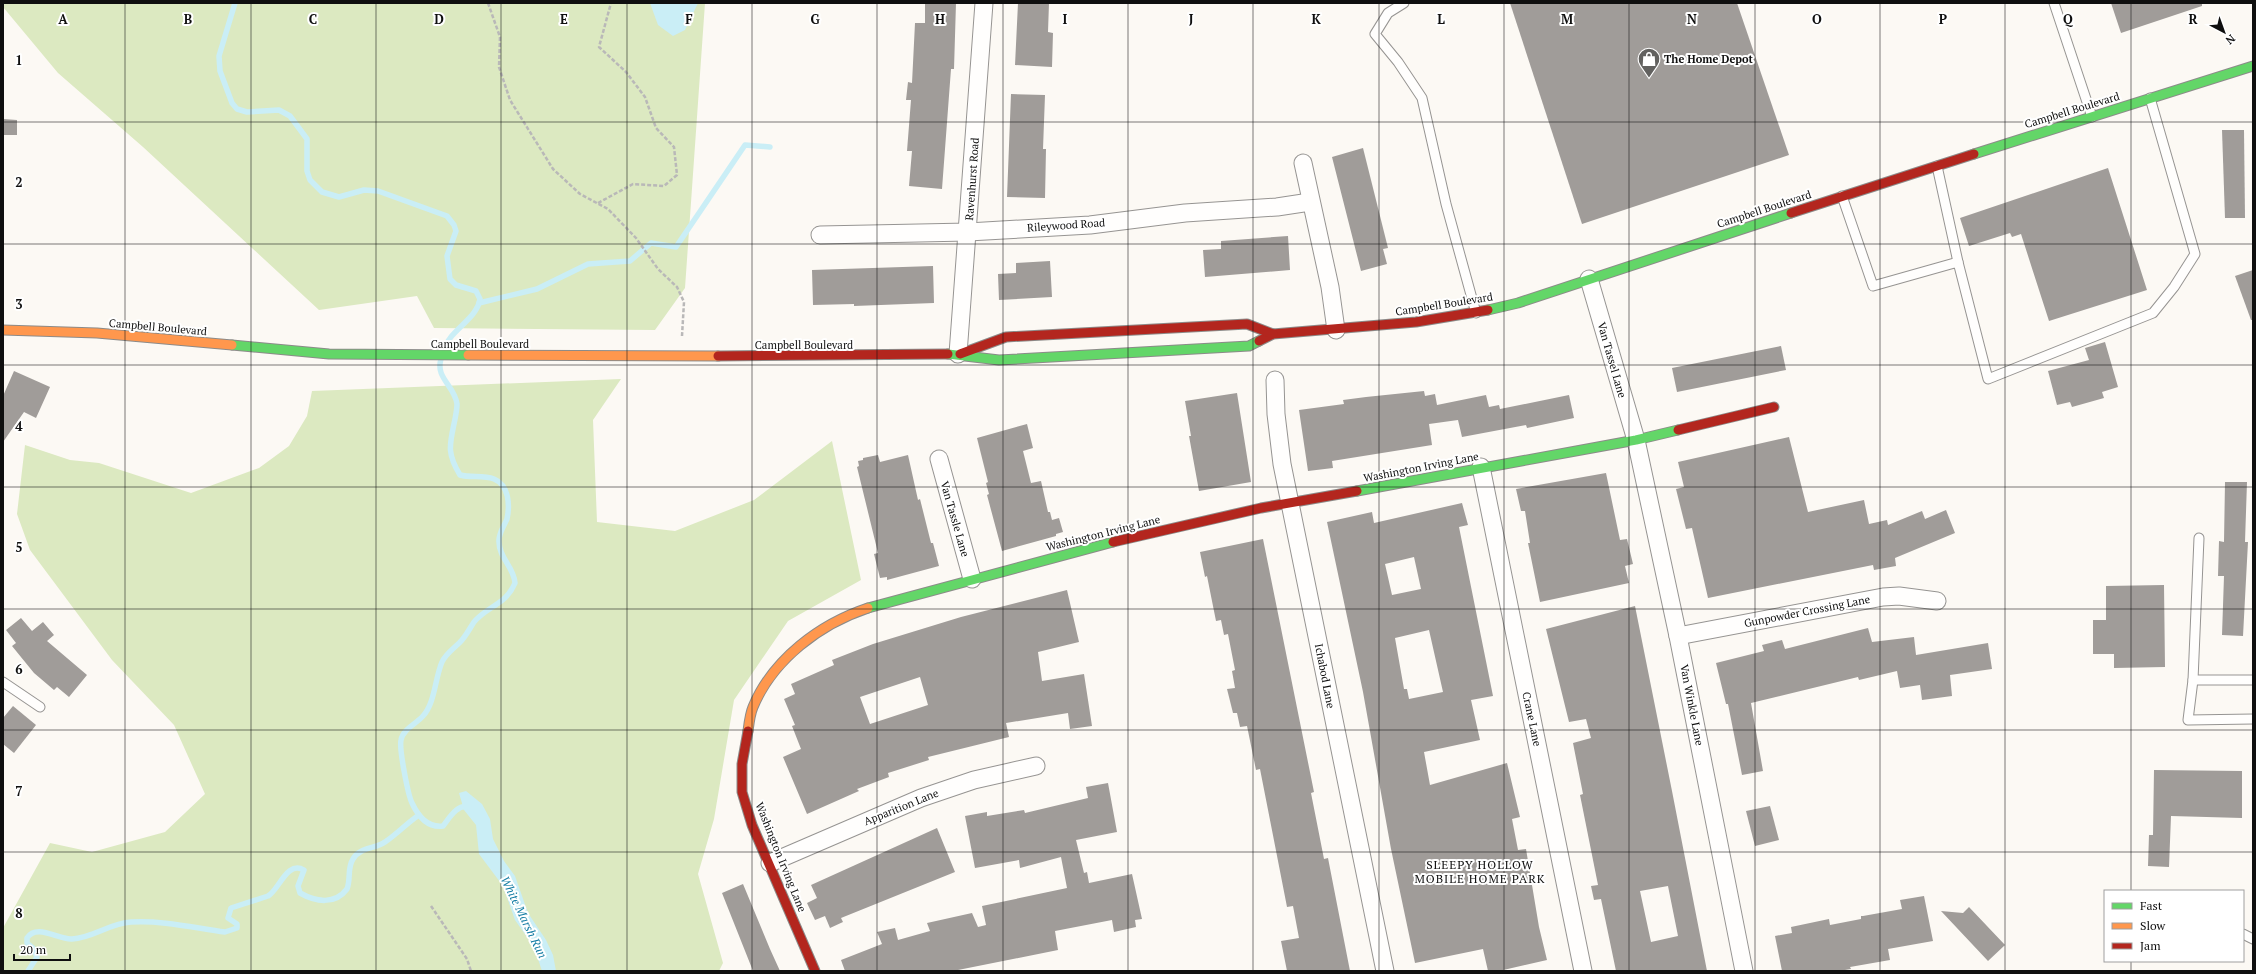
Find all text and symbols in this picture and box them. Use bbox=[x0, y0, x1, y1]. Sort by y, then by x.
text: A bbox=[58, 10, 68, 28]
text: B bbox=[184, 10, 192, 28]
text: C bbox=[309, 10, 317, 28]
text: D bbox=[434, 10, 444, 28]
text: E bbox=[560, 10, 568, 28]
text: F bbox=[685, 10, 693, 28]
text: G bbox=[810, 10, 820, 28]
text: H bbox=[935, 10, 945, 28]
text: I bbox=[1063, 10, 1068, 28]
text: J bbox=[1189, 10, 1194, 28]
text: K bbox=[1311, 10, 1321, 28]
text: L bbox=[1437, 10, 1445, 28]
text: M bbox=[1561, 10, 1573, 28]
text: N bbox=[1687, 10, 1697, 28]
text: O bbox=[1812, 10, 1822, 28]
text: P bbox=[1939, 10, 1947, 28]
text: Q bbox=[2063, 10, 2074, 28]
text: R bbox=[2188, 10, 2198, 28]
north arrow bbox=[2204, 12, 2244, 52]
text: N bbox=[2222, 32, 2238, 48]
shop icon: The Home Depot bbox=[1636, 46, 1662, 79]
text: 1 bbox=[15, 51, 23, 69]
place label: The Home Depot bbox=[1664, 52, 1753, 66]
street label: Campbell Boulevard bbox=[2023, 89, 2121, 131]
street label: Ravenhurst Road bbox=[962, 137, 982, 221]
text: 2 bbox=[15, 173, 23, 191]
street label: Campbell Boulevard bbox=[1715, 187, 1813, 231]
street label: Rileywood Road bbox=[1026, 215, 1106, 235]
street label: Campbell Boulevard bbox=[1394, 289, 1494, 319]
text: 3 bbox=[15, 295, 23, 313]
street label: Campbell Boulevard bbox=[108, 316, 208, 338]
street label: Van Tassel Lane bbox=[1595, 321, 1630, 400]
street label: Campbell Boulevard bbox=[431, 337, 529, 351]
street label: Campbell Boulevard bbox=[755, 338, 853, 352]
text: 4 bbox=[15, 417, 23, 435]
street label: Washington Irving Lane bbox=[1362, 449, 1480, 485]
street label: Van Tassle Lane bbox=[938, 480, 973, 559]
street label: Washington Irving Lane bbox=[1044, 512, 1162, 554]
text: 5 bbox=[15, 538, 23, 556]
street label: Gunpowder Crossing Lane bbox=[1743, 592, 1872, 630]
street label: Ichabod Lane bbox=[1312, 643, 1338, 710]
text: 6 bbox=[15, 660, 23, 678]
street label: Van Winkle Lane bbox=[1677, 663, 1707, 747]
street label: Crane Lane bbox=[1519, 691, 1545, 748]
text: 7 bbox=[15, 782, 23, 800]
street label: Apparition Lane bbox=[862, 785, 941, 828]
street label: Washington Irving Lane bbox=[753, 800, 810, 914]
district label: SLEEPY HOLLOW MOBILE HOME PARK bbox=[1414, 857, 1546, 886]
water label: White Marsh Run bbox=[498, 873, 550, 961]
legend bbox=[2104, 890, 2244, 962]
text: Fast bbox=[2140, 898, 2163, 913]
text: 8 bbox=[15, 904, 23, 922]
text: Slow bbox=[2140, 918, 2166, 933]
scale bar bbox=[14, 936, 70, 962]
text: Jam bbox=[2140, 938, 2161, 953]
text: 20 m bbox=[20, 942, 47, 957]

